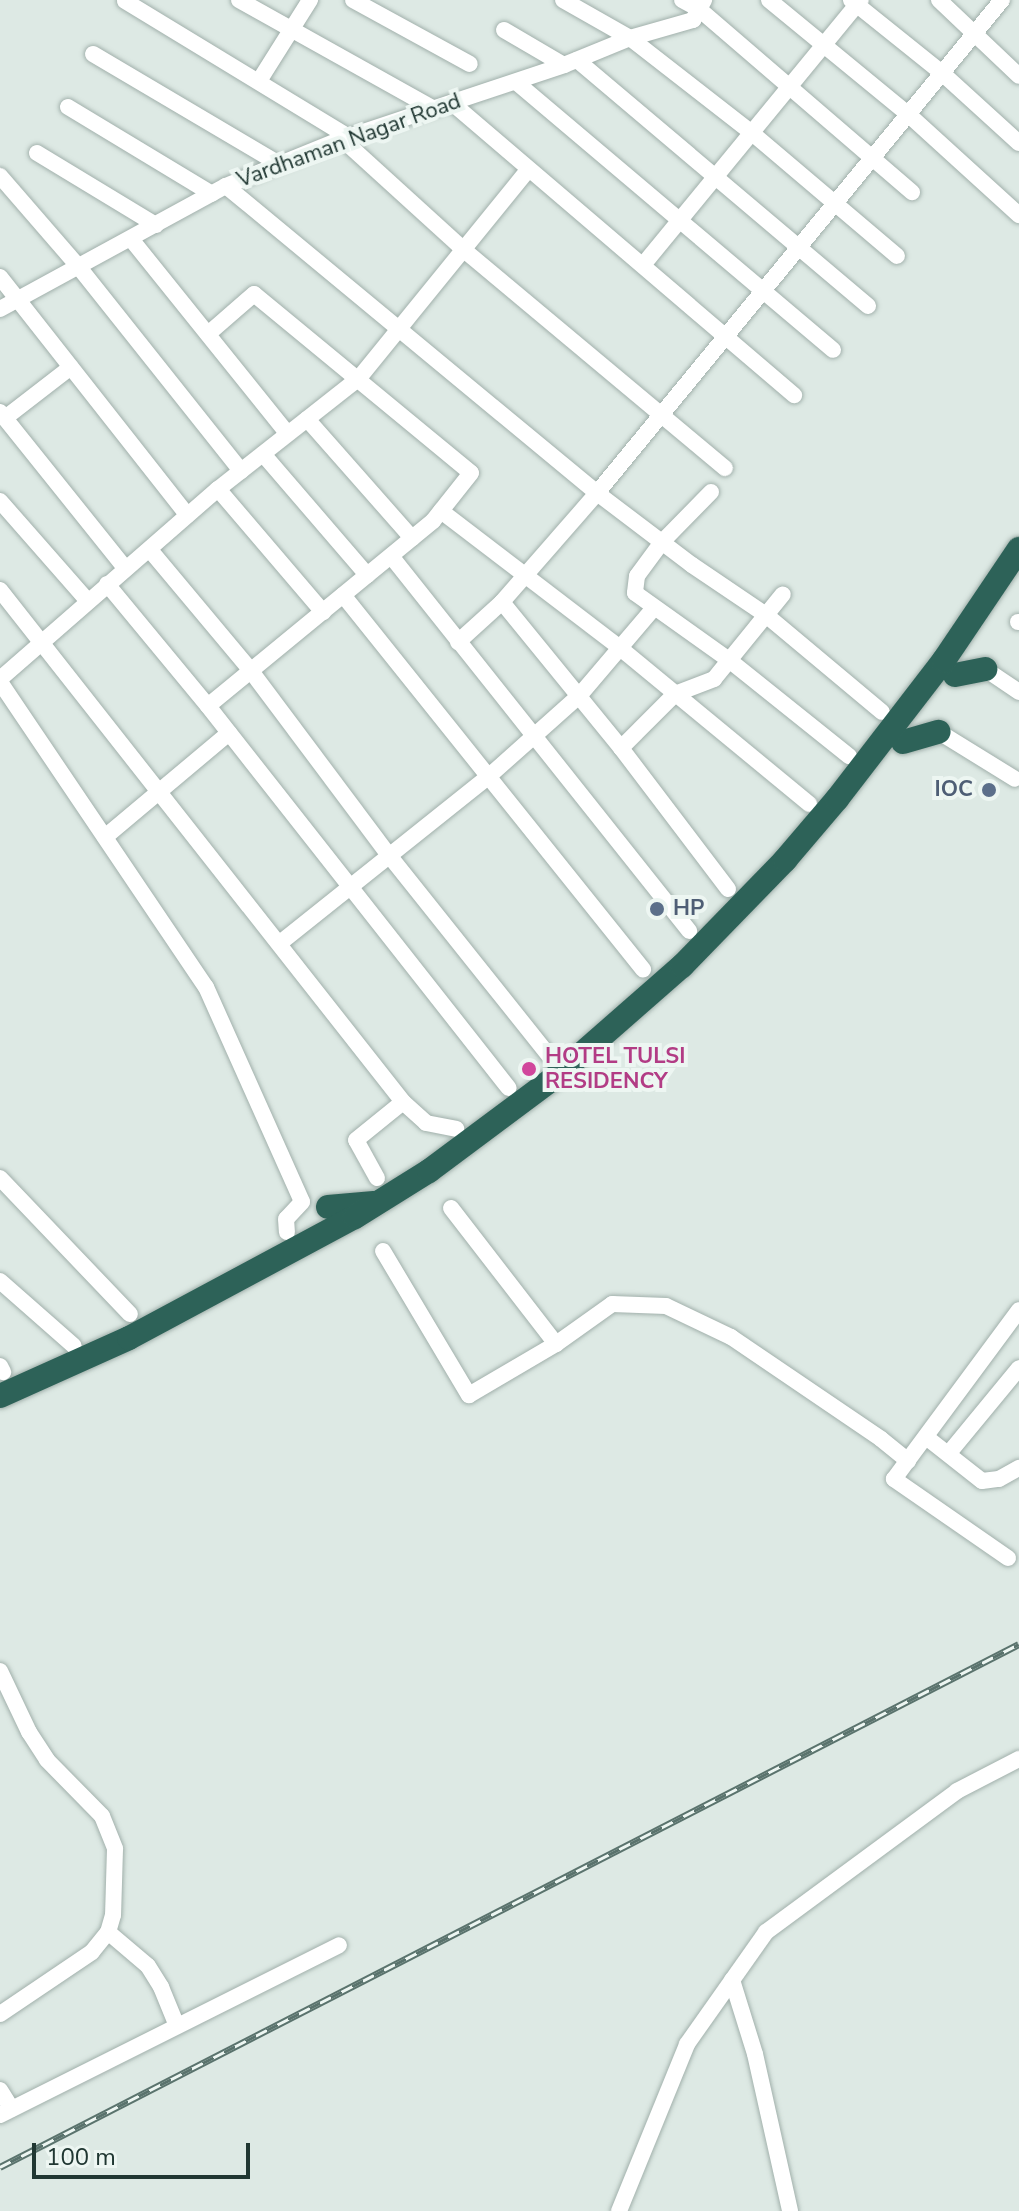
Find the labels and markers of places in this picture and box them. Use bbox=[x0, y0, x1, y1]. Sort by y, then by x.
place label: IOC bbox=[935, 777, 973, 803]
marker: IOC bbox=[980, 781, 998, 799]
place label: HP bbox=[673, 896, 704, 922]
marker: HP bbox=[648, 900, 666, 918]
place label: HOTEL TULSI RESIDENCY bbox=[545, 1043, 685, 1094]
marker: HOTEL TULSI RESIDENCY bbox=[520, 1060, 538, 1078]

